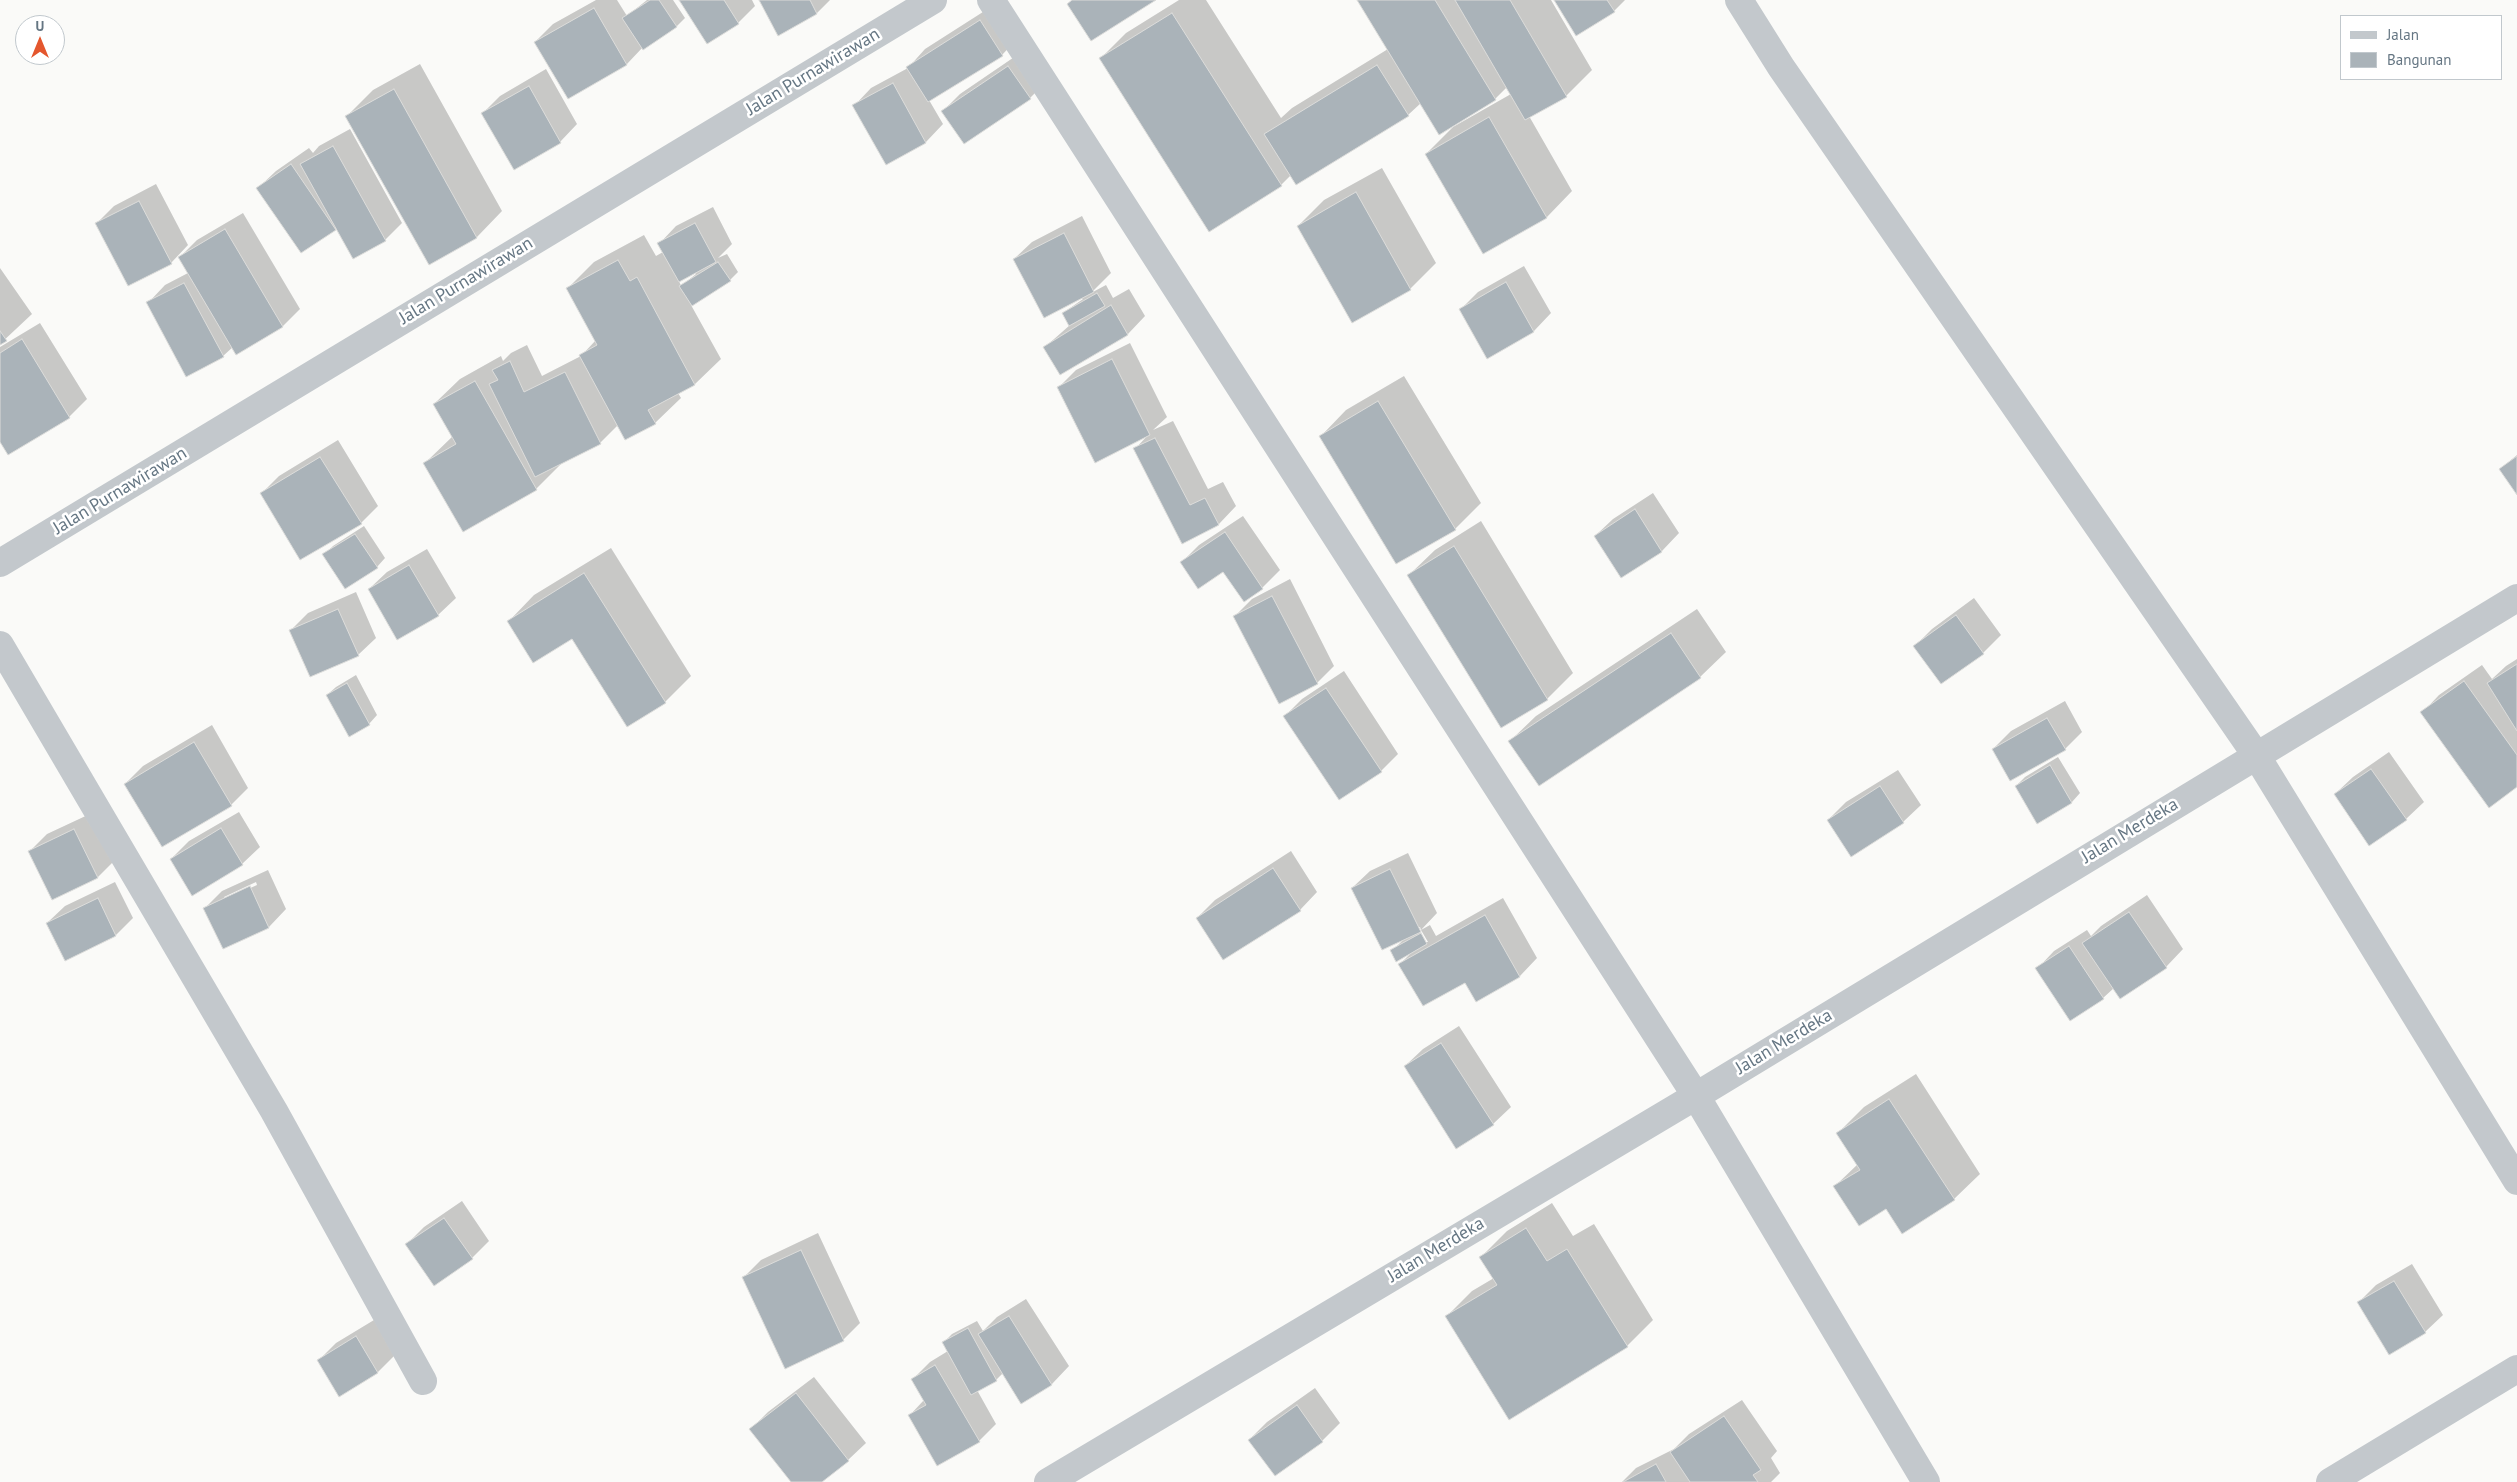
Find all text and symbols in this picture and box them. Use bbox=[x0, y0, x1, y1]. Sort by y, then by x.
north arrow bbox=[15, 15, 65, 65]
legend bbox=[2340, 15, 2502, 80]
text: U bbox=[36, 17, 44, 35]
street label: Jalan Purnawirawan bbox=[742, 24, 884, 120]
text: Jalan bbox=[2387, 25, 2419, 44]
text: Bangunan bbox=[2387, 50, 2451, 69]
street label: Jalan Purnawirawan bbox=[395, 233, 537, 329]
street label: Jalan Purnawirawan bbox=[49, 443, 191, 539]
street label: Jalan Merdeka bbox=[2078, 794, 2182, 868]
street label: Jalan Merdeka bbox=[1732, 1005, 1836, 1079]
street label: Jalan Merdeka bbox=[1384, 1213, 1488, 1287]

